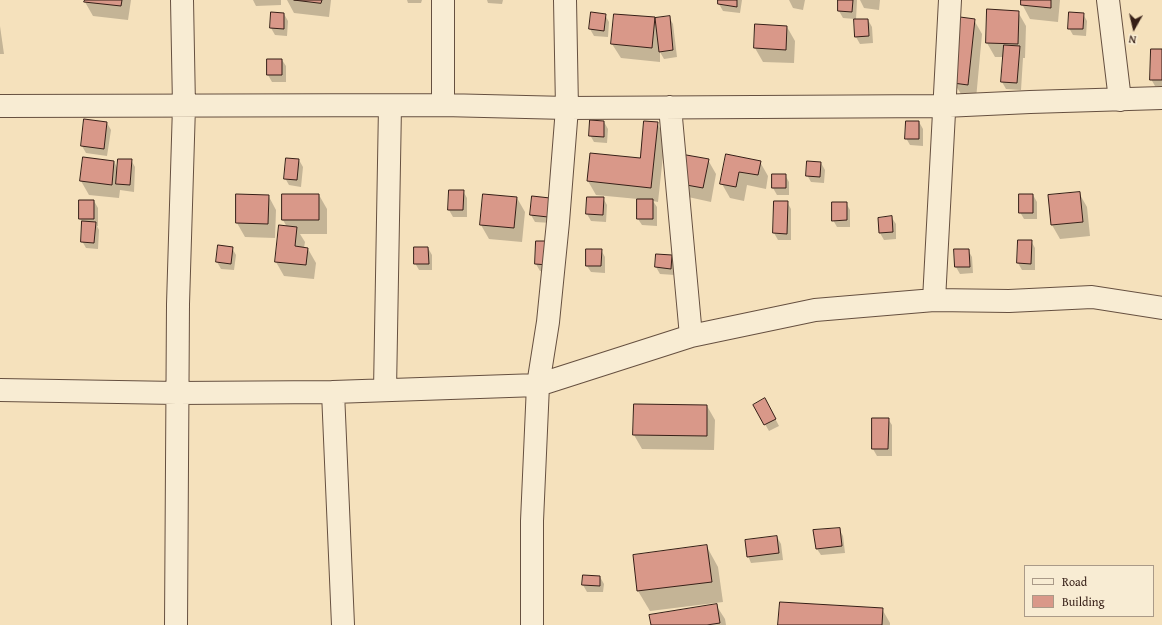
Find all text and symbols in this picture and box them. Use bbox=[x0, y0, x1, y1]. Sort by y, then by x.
north arrow bbox=[1114, 8, 1154, 48]
text: N bbox=[1128, 31, 1137, 48]
legend bbox=[1024, 565, 1154, 617]
text: Road bbox=[1062, 573, 1087, 590]
text: Building bbox=[1062, 593, 1105, 610]

